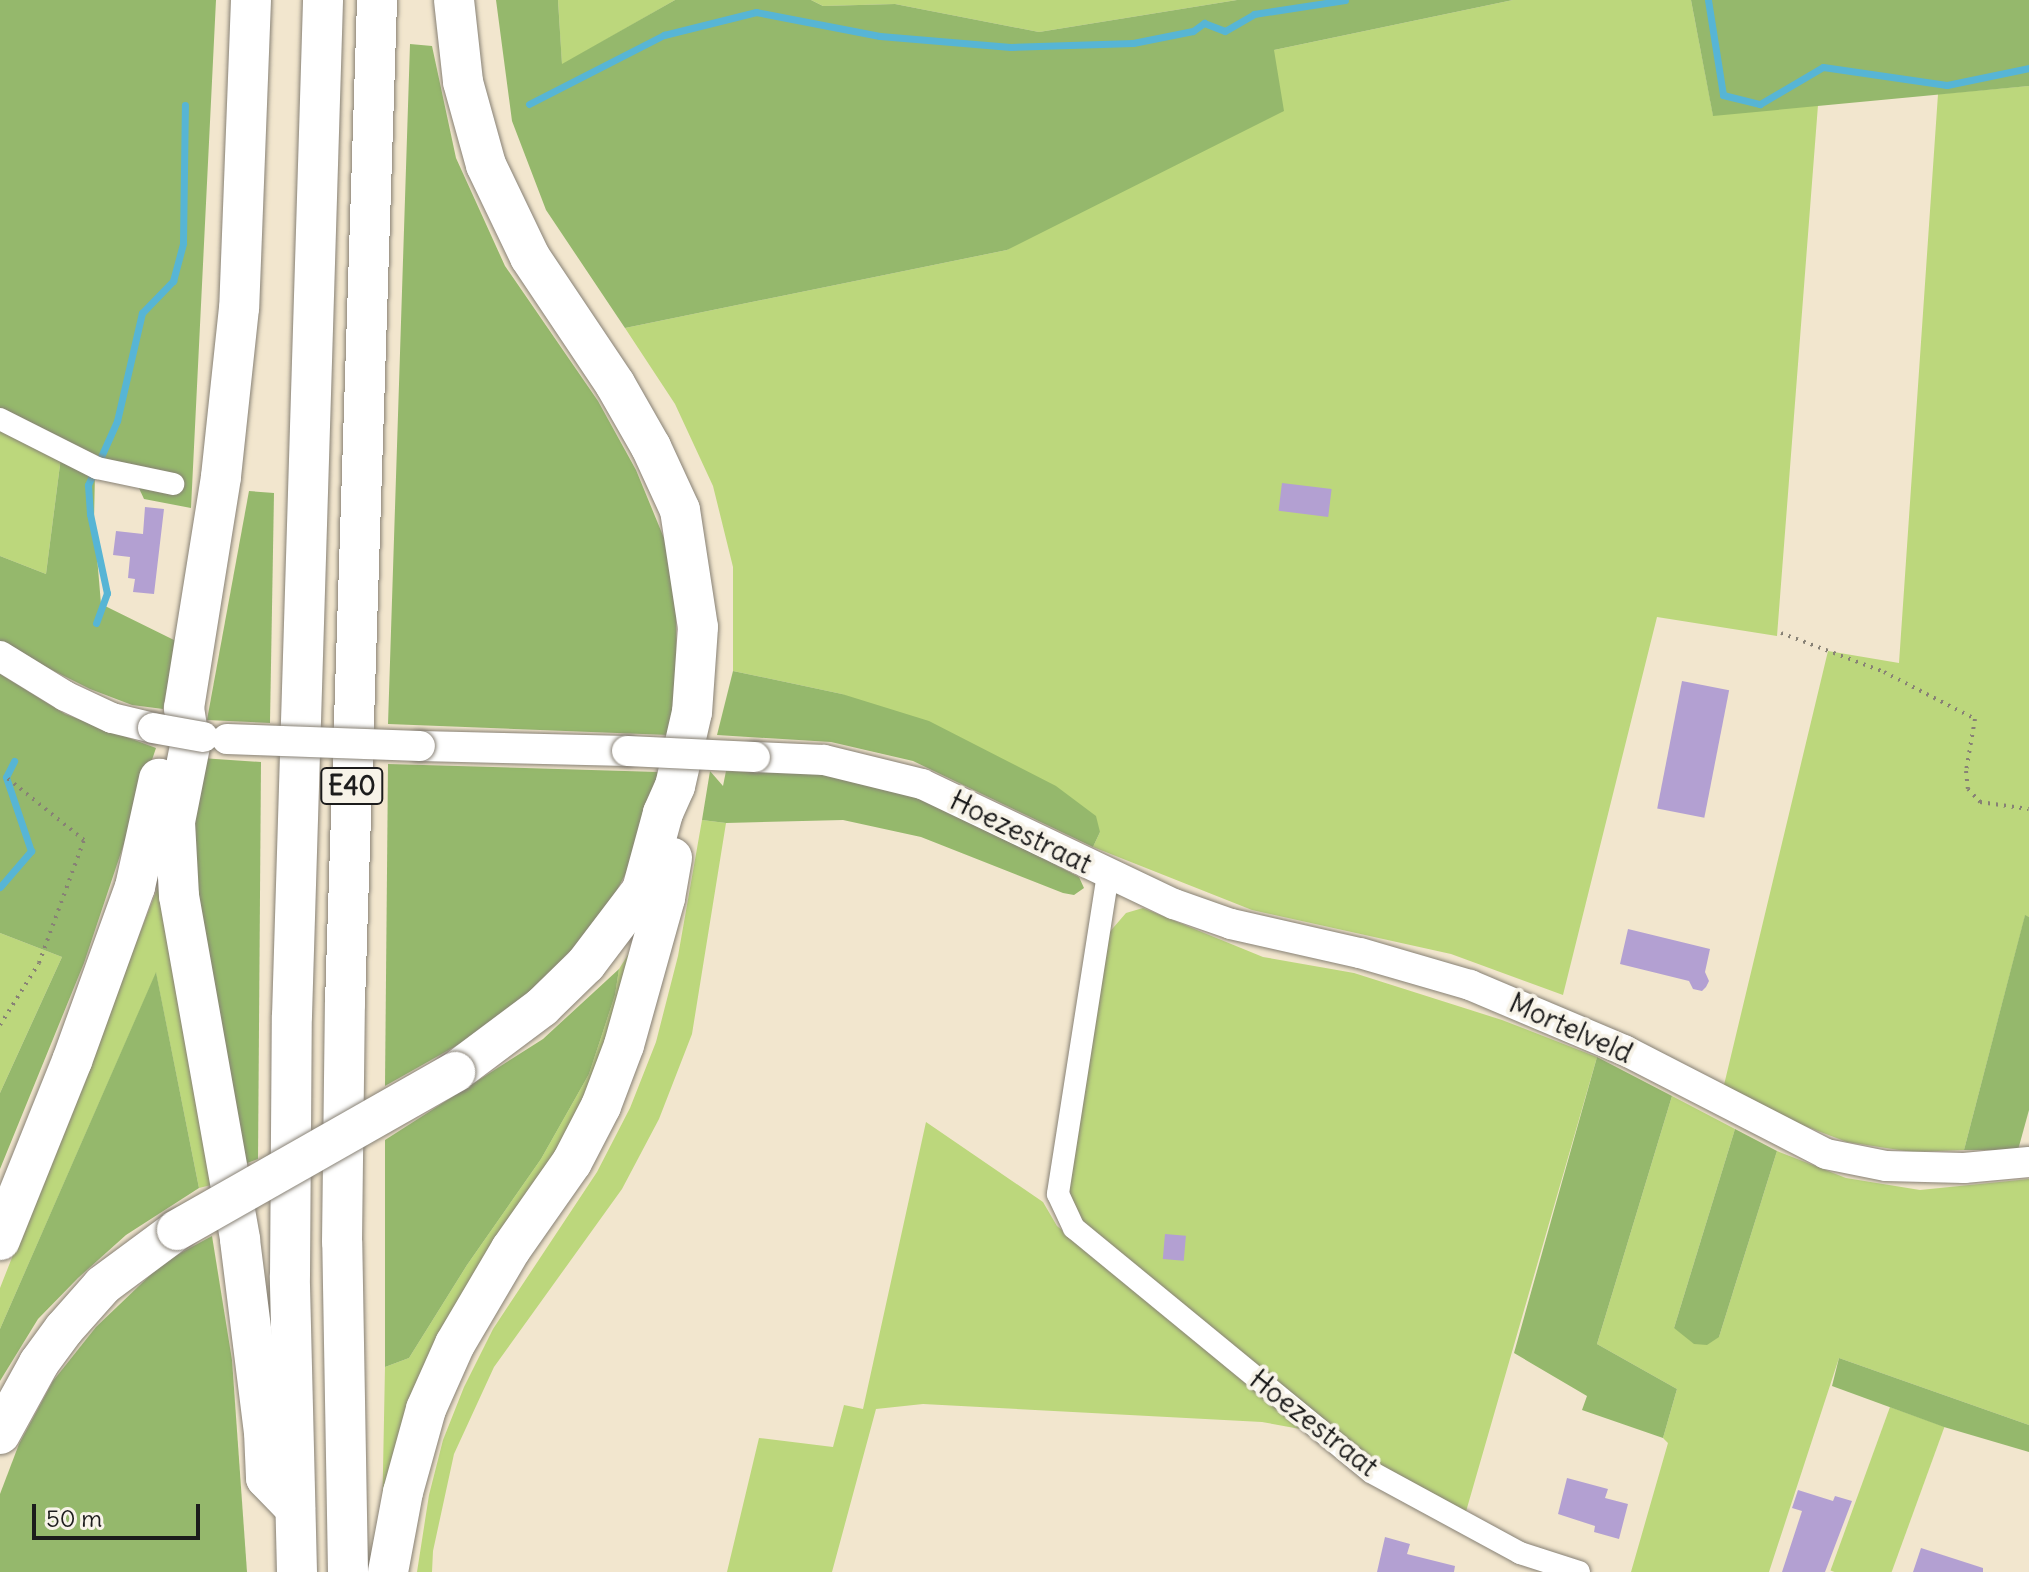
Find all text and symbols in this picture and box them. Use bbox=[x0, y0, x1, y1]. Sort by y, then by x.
road number: E40 bbox=[320, 764, 384, 808]
street label: Hoezestraat bbox=[945, 783, 1097, 881]
street label: Mortelveld bbox=[1504, 986, 1638, 1070]
street label: Hoezestraat bbox=[1243, 1363, 1385, 1483]
scale bar bbox=[36, 1488, 204, 1538]
text: 50 m bbox=[46, 1503, 102, 1533]

